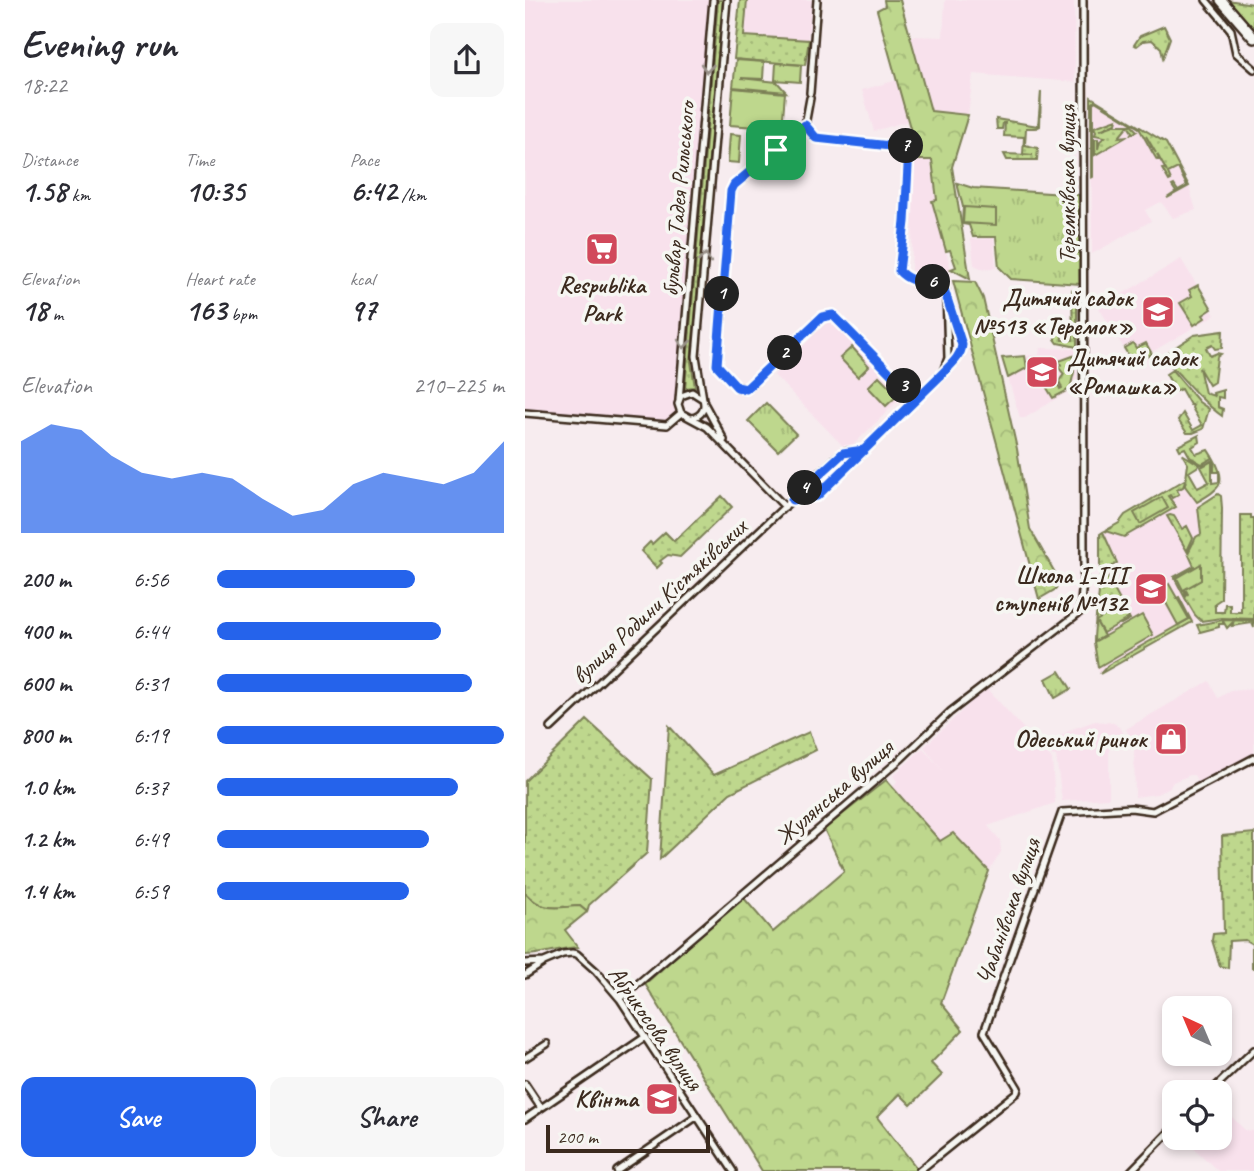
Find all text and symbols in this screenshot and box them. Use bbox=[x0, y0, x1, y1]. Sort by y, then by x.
text: Evening run bbox=[21, 21, 177, 68]
button: share bbox=[430, 23, 504, 97]
one-way arrow bbox=[700, 63, 715, 74]
text: 18:22 bbox=[21, 71, 67, 100]
street label: бульвар Тадея Рильського bbox=[655, 98, 702, 298]
street label: Теремківська вулиця bbox=[1052, 103, 1082, 263]
pin bbox=[746, 120, 806, 180]
pin: 7 bbox=[889, 128, 923, 164]
icon: arrive bbox=[757, 131, 795, 169]
text: 7 bbox=[901, 133, 910, 157]
text: Distance bbox=[21, 148, 78, 172]
text: Time bbox=[185, 148, 214, 172]
text: Pace bbox=[350, 148, 379, 172]
text: 1.58 bbox=[21, 172, 67, 210]
text: 10:35 bbox=[185, 172, 245, 210]
text: 6:42 bbox=[350, 172, 397, 210]
text: km bbox=[67, 183, 90, 207]
text: /km bbox=[397, 183, 426, 207]
supermarket icon: Respublika Park bbox=[583, 230, 621, 268]
one-way arrow bbox=[697, 252, 712, 263]
pin: 6 bbox=[915, 264, 951, 300]
text: Elevation bbox=[21, 267, 79, 291]
text: Heart rate bbox=[185, 267, 255, 291]
text: kcal bbox=[350, 267, 375, 291]
text: 6 bbox=[928, 269, 937, 293]
place label: Respublika Park bbox=[559, 270, 648, 328]
pin: 1 bbox=[705, 276, 739, 312]
text: 1 bbox=[717, 281, 726, 305]
place label: Дитячий садок №513 «Теремок» bbox=[973, 283, 1135, 341]
text: 18 bbox=[21, 291, 48, 329]
text: 163 bbox=[185, 291, 226, 329]
text: 97 bbox=[350, 291, 376, 329]
school or university icon: Дитячий садок №513 «Теремок» bbox=[1139, 293, 1177, 331]
text: m bbox=[48, 302, 63, 326]
text: bpm bbox=[226, 302, 257, 326]
pin: 2 bbox=[768, 336, 803, 370]
one-way arrow bbox=[677, 338, 692, 349]
text: 2 bbox=[780, 340, 789, 364]
place label: Дитячий садок «Ромашка» bbox=[1067, 343, 1200, 401]
school or university icon: Дитячий садок «Ромашка» bbox=[1023, 353, 1061, 391]
pin: 3 bbox=[887, 368, 921, 404]
text: Elevation bbox=[21, 371, 92, 400]
text: 210–225 m bbox=[413, 371, 504, 400]
text: 3 bbox=[899, 373, 908, 397]
pin: 4 bbox=[787, 470, 823, 505]
text: 4 bbox=[800, 475, 809, 499]
street label: вулиця Родини Кістяківських bbox=[565, 511, 754, 690]
place label: Школа І-ІІІ ступенів №132 bbox=[994, 560, 1132, 618]
text: 200 m bbox=[21, 565, 71, 594]
text: 6:56 bbox=[133, 565, 169, 594]
school or university icon: Школа І-ІІІ ступенів №132 bbox=[1132, 570, 1170, 608]
text: 400 m bbox=[21, 617, 71, 646]
text: 6:44 bbox=[133, 617, 169, 646]
text: 600 m bbox=[21, 669, 71, 698]
text: 6:31 bbox=[133, 669, 169, 698]
shop icon: Одеський ринок bbox=[1152, 720, 1190, 758]
text: 800 m bbox=[21, 721, 71, 750]
text: 6:19 bbox=[133, 721, 169, 750]
place label: Одеський ринок bbox=[1015, 724, 1149, 754]
street label: Жулянська вулиця bbox=[769, 732, 900, 851]
text: 1.0 km bbox=[21, 773, 75, 802]
text: 6:37 bbox=[133, 773, 169, 802]
text: 1.2 km bbox=[21, 825, 75, 854]
text: 6:49 bbox=[133, 825, 169, 854]
street label: Чабанівська вулиця bbox=[969, 833, 1047, 988]
text: 1.4 km bbox=[21, 877, 75, 906]
text: 6:59 bbox=[133, 877, 169, 906]
street label: Абрикосова вулиця bbox=[602, 960, 711, 1097]
north arrow bbox=[1162, 996, 1232, 1066]
map controls bbox=[1162, 996, 1232, 1150]
button: Save bbox=[21, 1077, 256, 1157]
button: Share bbox=[270, 1077, 504, 1157]
school or university icon: Квінта bbox=[643, 1080, 681, 1118]
button: locate bbox=[1162, 1080, 1232, 1150]
place label: Квінта bbox=[575, 1084, 640, 1114]
scale bar bbox=[546, 1122, 711, 1154]
text: 200 m bbox=[557, 1125, 598, 1149]

